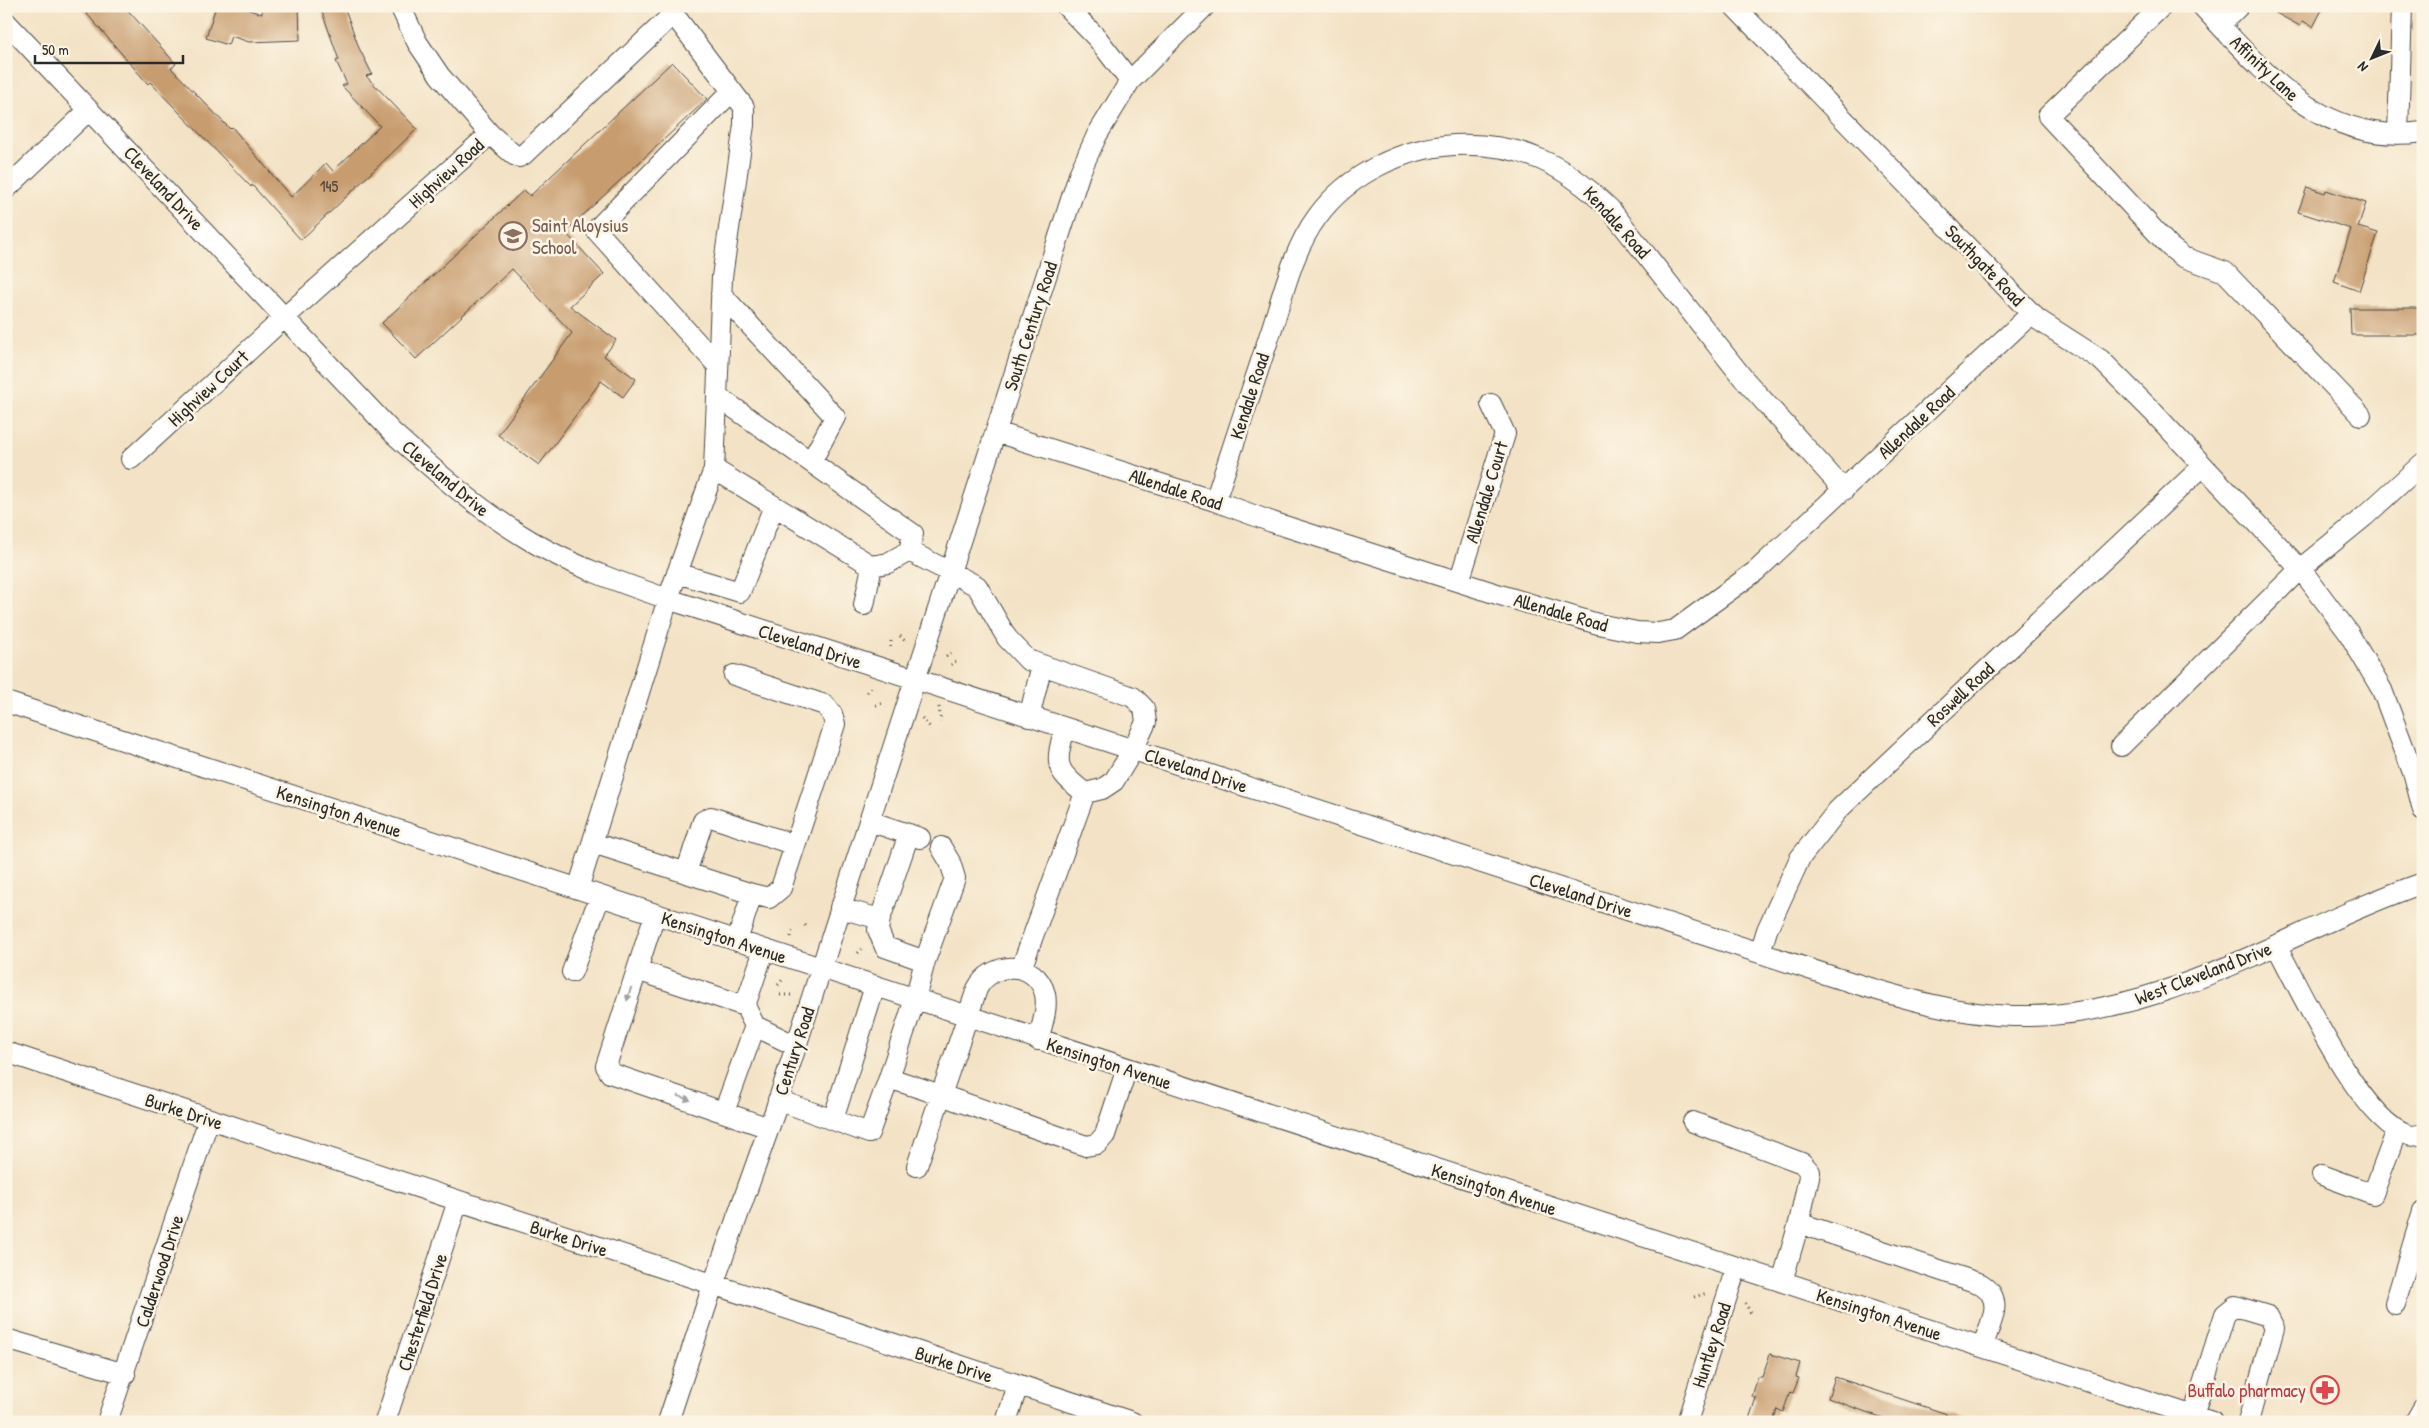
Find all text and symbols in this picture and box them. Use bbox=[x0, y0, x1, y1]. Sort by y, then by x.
street label: Affinity Lane bbox=[2225, 29, 2306, 107]
scale bar bbox=[35, 32, 182, 64]
north arrow bbox=[2346, 32, 2396, 82]
text: 50 m bbox=[42, 39, 69, 60]
text: N bbox=[2352, 58, 2372, 76]
street label: Highview Road bbox=[403, 132, 490, 214]
street label: Cleveland Drive bbox=[118, 140, 210, 236]
house number: 145 bbox=[320, 175, 339, 197]
street label: Kendale Road bbox=[1578, 180, 1657, 264]
place label: Saint Aloysius School bbox=[532, 212, 628, 260]
street label: Southgate Road bbox=[1940, 219, 2031, 312]
school or university icon: Saint Aloysius School bbox=[498, 221, 528, 251]
street label: South Century Road bbox=[997, 258, 1063, 394]
street label: Highview Court bbox=[162, 344, 254, 432]
street label: Kendale Road bbox=[1223, 349, 1275, 442]
street label: Allendale Road bbox=[1872, 379, 1961, 464]
street label: Cleveland Drive bbox=[397, 434, 496, 523]
street label: Allendale Court bbox=[1458, 438, 1514, 546]
street label: Allendale Road bbox=[1126, 462, 1227, 516]
street label: Allendale Road bbox=[1511, 586, 1612, 638]
street label: Cleveland Drive bbox=[755, 617, 865, 675]
street label: Roswell Road bbox=[1921, 656, 2000, 732]
street label: Cleveland Drive bbox=[1141, 741, 1251, 799]
street label: Kensington Avenue bbox=[273, 779, 405, 844]
street label: Cleveland Drive bbox=[1526, 866, 1636, 924]
street label: Kensington Avenue bbox=[658, 905, 790, 970]
street label: West Cleveland Drive bbox=[2131, 935, 2275, 1011]
one-way arrow bbox=[625, 987, 633, 1002]
street label: Century Road bbox=[767, 1003, 821, 1099]
street label: Kensington Avenue bbox=[1043, 1031, 1175, 1096]
street label: Burke Drive bbox=[142, 1086, 227, 1136]
one-way arrow bbox=[677, 1095, 692, 1102]
street label: Kensington Avenue bbox=[1428, 1157, 1560, 1222]
street label: Calderwood Drive bbox=[129, 1211, 190, 1331]
street label: Burke Drive bbox=[527, 1213, 612, 1263]
street label: Chesterfield Drive bbox=[391, 1249, 453, 1374]
street label: Kensington Avenue bbox=[1813, 1282, 1945, 1347]
street label: Huntley Road bbox=[1685, 1299, 1737, 1391]
street label: Burke Drive bbox=[912, 1339, 997, 1389]
pharmacy icon: Buffalo pharmacy bbox=[2310, 1375, 2340, 1405]
place label: Buffalo pharmacy bbox=[2188, 1377, 2306, 1403]

